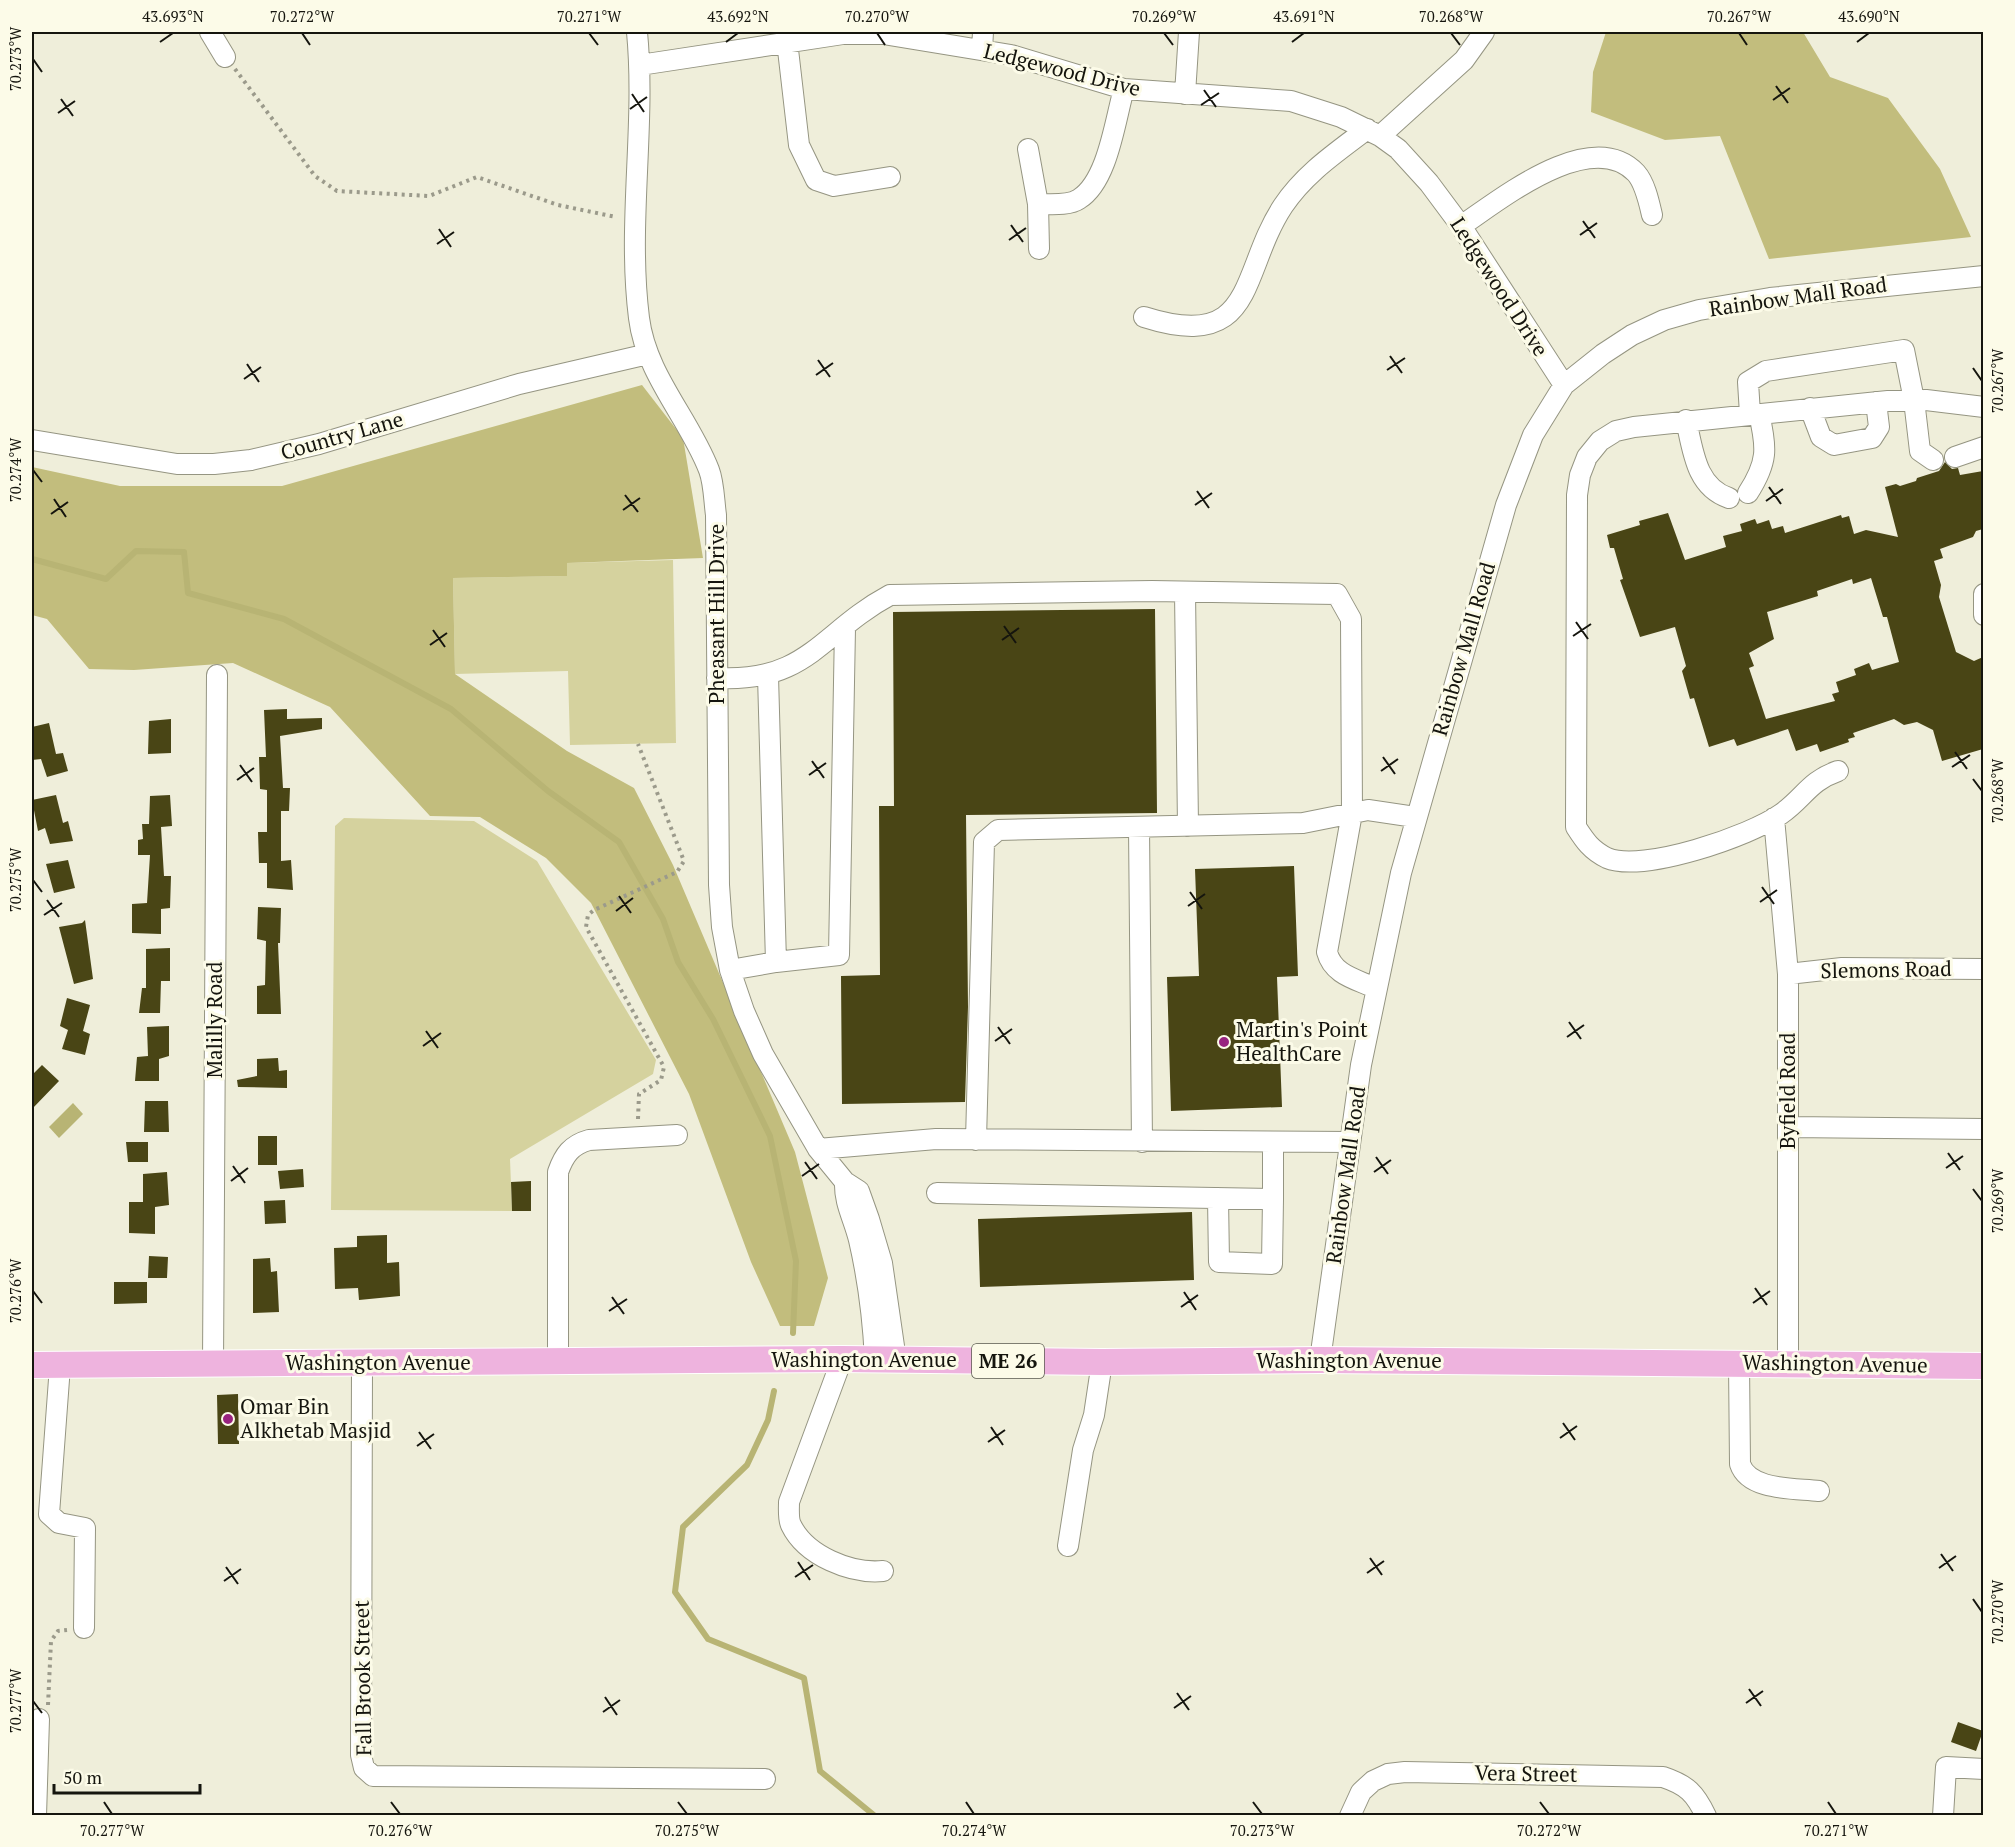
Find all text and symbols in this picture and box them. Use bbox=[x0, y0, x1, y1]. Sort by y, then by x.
text: 43.693°N bbox=[142, 6, 204, 26]
text: 70.272°W bbox=[270, 6, 335, 26]
text: 70.271°W bbox=[557, 6, 622, 26]
text: 43.692°N bbox=[707, 6, 769, 26]
text: 70.270°W bbox=[845, 6, 910, 26]
text: 70.269°W bbox=[1132, 6, 1197, 26]
text: 43.691°N bbox=[1273, 6, 1335, 26]
text: 70.268°W bbox=[1419, 6, 1484, 26]
text: 70.267°W bbox=[1707, 6, 1772, 26]
text: 43.690°N bbox=[1838, 6, 1900, 26]
text: 70.273°W bbox=[5, 26, 25, 91]
street label: Ledgewood Drive bbox=[981, 36, 1143, 102]
street label: Ledgewood Drive bbox=[1444, 212, 1555, 361]
street label: Rainbow Mall Road bbox=[1707, 270, 1889, 322]
text: 70.267°W bbox=[1987, 348, 2007, 413]
street label: Country Lane bbox=[277, 404, 406, 466]
text: 70.274°W bbox=[5, 437, 25, 502]
street label: Pheasant Hill Drive bbox=[702, 524, 730, 704]
street label: Rainbow Mall Road bbox=[1425, 558, 1501, 739]
text: 70.268°W bbox=[1987, 758, 2007, 823]
text: 70.275°W bbox=[5, 847, 25, 912]
street label: Slemons Road bbox=[1820, 954, 1952, 984]
street label: Malilly Road bbox=[200, 961, 228, 1078]
place label: Martin's Point HealthCare bbox=[1236, 1015, 1368, 1067]
street label: Byfield Road bbox=[1773, 1032, 1801, 1149]
marker: Martin's Point HealthCare bbox=[1217, 1035, 1231, 1049]
street label: Rainbow Mall Road bbox=[1319, 1084, 1371, 1266]
text: 70.269°W bbox=[1987, 1168, 2007, 1233]
text: 70.276°W bbox=[5, 1258, 25, 1323]
road number: ME 26 bbox=[972, 1344, 1044, 1378]
street label: Washington Avenue bbox=[771, 1345, 957, 1373]
street label: Washington Avenue bbox=[1256, 1346, 1442, 1374]
street label: Washington Avenue bbox=[1742, 1347, 1928, 1379]
street label: Washington Avenue bbox=[285, 1348, 471, 1376]
place label: Omar Bin Alkhetab Masjid bbox=[240, 1392, 392, 1444]
marker: Omar Bin Alkhetab Masjid bbox=[221, 1412, 235, 1426]
text: 70.270°W bbox=[1987, 1579, 2007, 1644]
street label: Fall Brook Street bbox=[347, 1600, 377, 1756]
text: 70.277°W bbox=[5, 1668, 25, 1733]
scale bar bbox=[54, 1757, 200, 1795]
street label: Vera Street bbox=[1474, 1758, 1578, 1788]
text: 50 m bbox=[63, 1765, 103, 1789]
text: 70.277°W bbox=[80, 1820, 145, 1840]
text: 70.276°W bbox=[368, 1820, 433, 1840]
text: 70.275°W bbox=[655, 1820, 720, 1840]
text: 70.274°W bbox=[942, 1820, 1007, 1840]
text: 70.273°W bbox=[1230, 1820, 1295, 1840]
text: 70.272°W bbox=[1517, 1820, 1582, 1840]
text: 70.271°W bbox=[1804, 1820, 1869, 1840]

